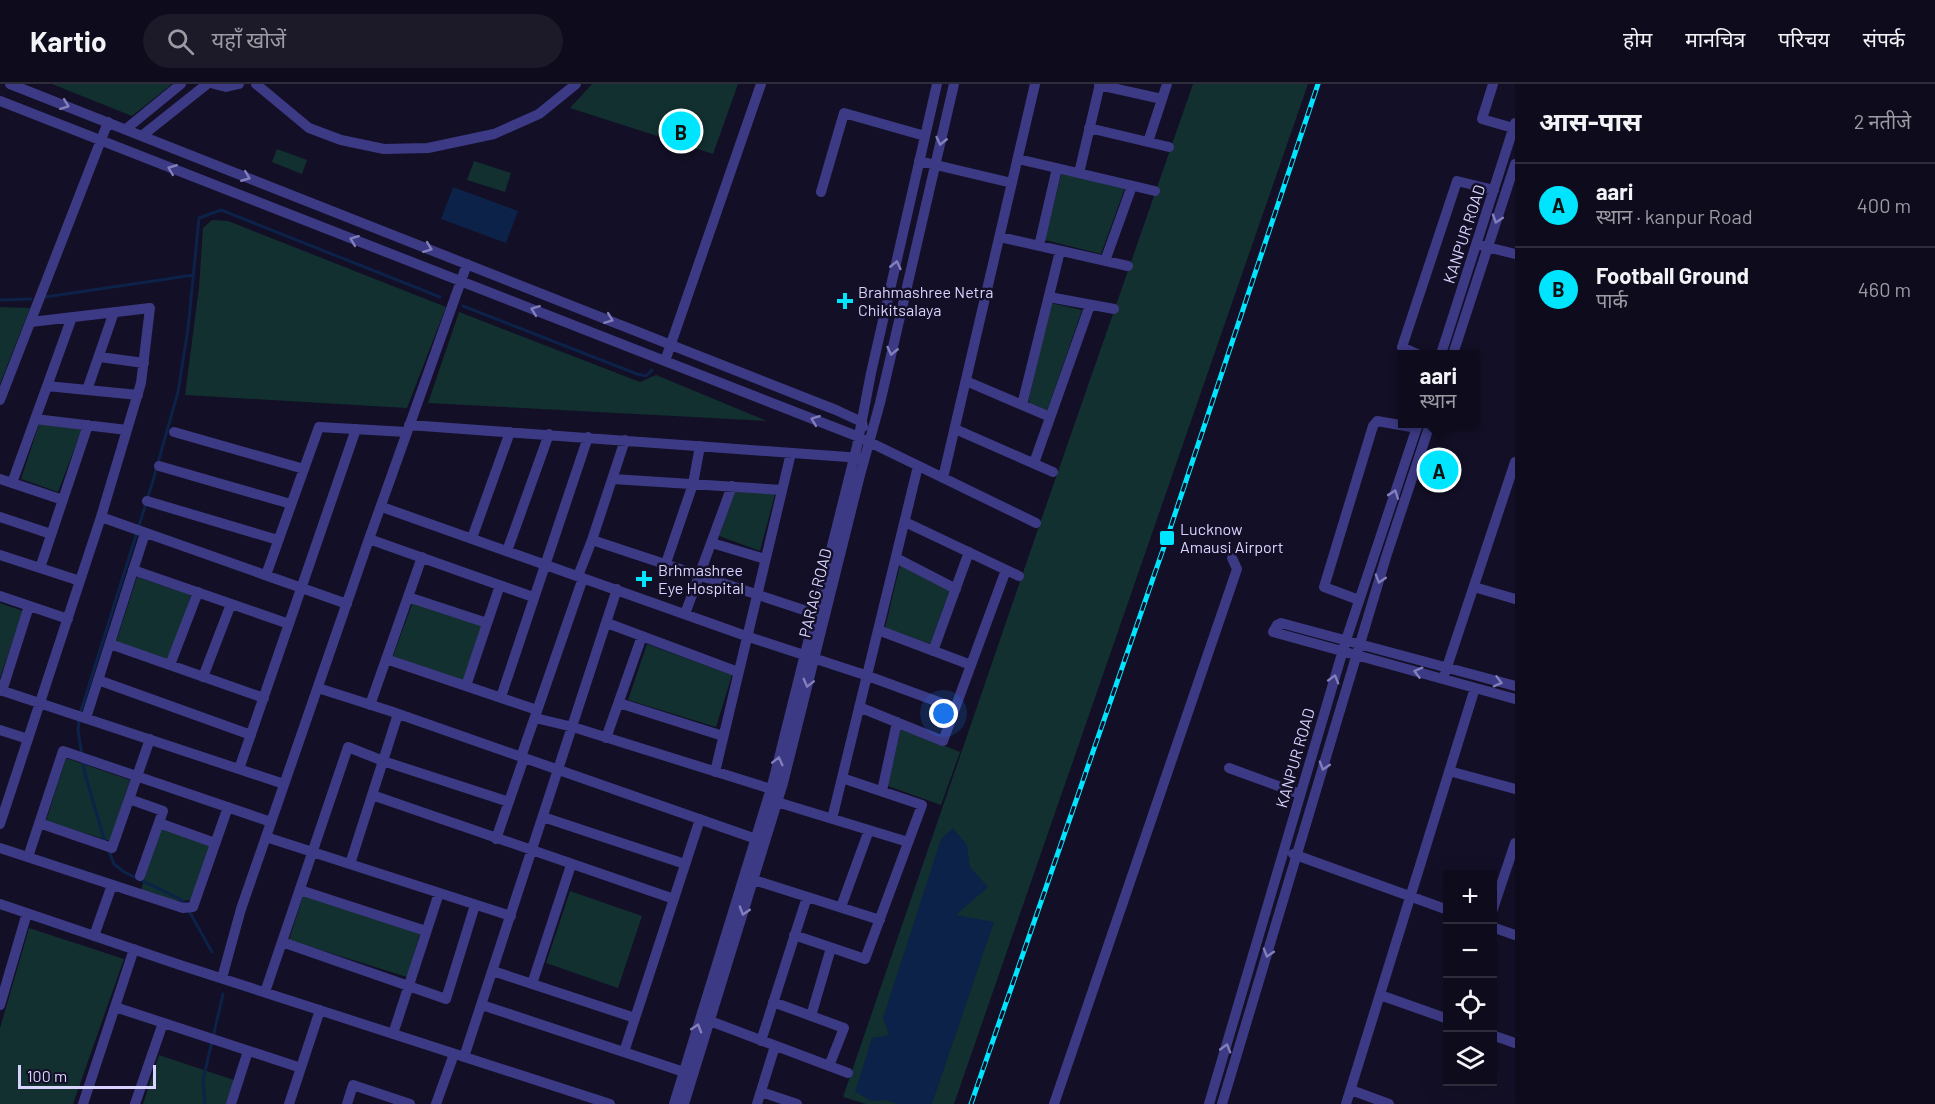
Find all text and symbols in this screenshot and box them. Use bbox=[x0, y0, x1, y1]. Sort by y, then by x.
search box bbox=[143, 14, 563, 68]
text: Kartio bbox=[30, 24, 107, 58]
icon: search bbox=[164, 25, 197, 58]
text: यहाँ खोजें bbox=[212, 26, 286, 52]
text: होम bbox=[1623, 26, 1652, 51]
text: मानचित्र bbox=[1685, 26, 1745, 51]
text: परिचय bbox=[1778, 26, 1830, 51]
text: संपर्क bbox=[1863, 26, 1905, 51]
one-way arrow bbox=[59, 98, 70, 110]
text: आस-पास bbox=[1539, 105, 1641, 136]
pin: B bbox=[662, 108, 700, 154]
text: 2 नतीजे bbox=[1854, 109, 1911, 133]
one-way arrow bbox=[936, 136, 949, 146]
one-way arrow bbox=[167, 164, 178, 176]
one-way arrow bbox=[240, 170, 251, 182]
text: aari bbox=[1596, 178, 1633, 204]
street label: KANPUR ROAD bbox=[1439, 182, 1488, 286]
text: A bbox=[1552, 193, 1565, 217]
text: 400 m bbox=[1857, 193, 1911, 217]
text: स्थान · kanpur Road bbox=[1596, 204, 1753, 228]
one-way arrow bbox=[1492, 213, 1504, 224]
one-way arrow bbox=[349, 234, 359, 247]
one-way arrow bbox=[422, 241, 432, 254]
one-way arrow bbox=[888, 260, 901, 270]
text: Football Ground bbox=[1596, 262, 1749, 288]
text: B bbox=[1552, 277, 1565, 301]
text: 460 m bbox=[1858, 277, 1911, 301]
place label: Brahmashree Netra Chikitsalaya bbox=[858, 282, 993, 319]
text: पार्क bbox=[1596, 288, 1628, 312]
marker: Brahmashree Netra Chikitsalaya bbox=[836, 292, 854, 310]
one-way arrow bbox=[531, 305, 541, 318]
one-way arrow bbox=[603, 312, 614, 324]
one-way arrow bbox=[886, 346, 899, 356]
popup bbox=[1398, 350, 1479, 428]
text: aari bbox=[1420, 362, 1457, 388]
text: स्थान bbox=[1420, 388, 1456, 412]
one-way arrow bbox=[810, 415, 821, 427]
pin: A bbox=[1420, 448, 1458, 492]
one-way arrow bbox=[1387, 489, 1400, 500]
place label: Lucknow Amausi Airport bbox=[1180, 519, 1284, 556]
marker: Lucknow Amausi Airport bbox=[1158, 529, 1176, 547]
street label: PARAG ROAD bbox=[794, 546, 835, 639]
place label: Brhmashree Eye Hospital bbox=[658, 560, 744, 597]
marker: Brhmashree Eye Hospital bbox=[635, 570, 653, 588]
one-way arrow bbox=[1375, 573, 1387, 584]
one-way arrow bbox=[1413, 667, 1423, 680]
one-way arrow bbox=[1327, 674, 1339, 685]
one-way arrow bbox=[1493, 674, 1503, 687]
one-way arrow bbox=[803, 678, 816, 688]
your location bbox=[929, 699, 958, 728]
street label: KANPUR ROAD bbox=[1271, 706, 1318, 810]
one-way arrow bbox=[771, 756, 784, 766]
one-way arrow bbox=[1319, 760, 1331, 771]
map controls bbox=[1443, 870, 1497, 1086]
button: + bbox=[1443, 870, 1497, 924]
one-way arrow bbox=[739, 905, 751, 916]
button: − bbox=[1443, 924, 1497, 978]
one-way arrow bbox=[1263, 947, 1275, 958]
button: locate bbox=[1443, 978, 1497, 1032]
one-way arrow bbox=[690, 1023, 703, 1034]
button: layers bbox=[1443, 1032, 1497, 1086]
one-way arrow bbox=[1219, 1043, 1231, 1054]
scale bar bbox=[18, 1062, 156, 1090]
text: 100 m bbox=[27, 1066, 67, 1085]

